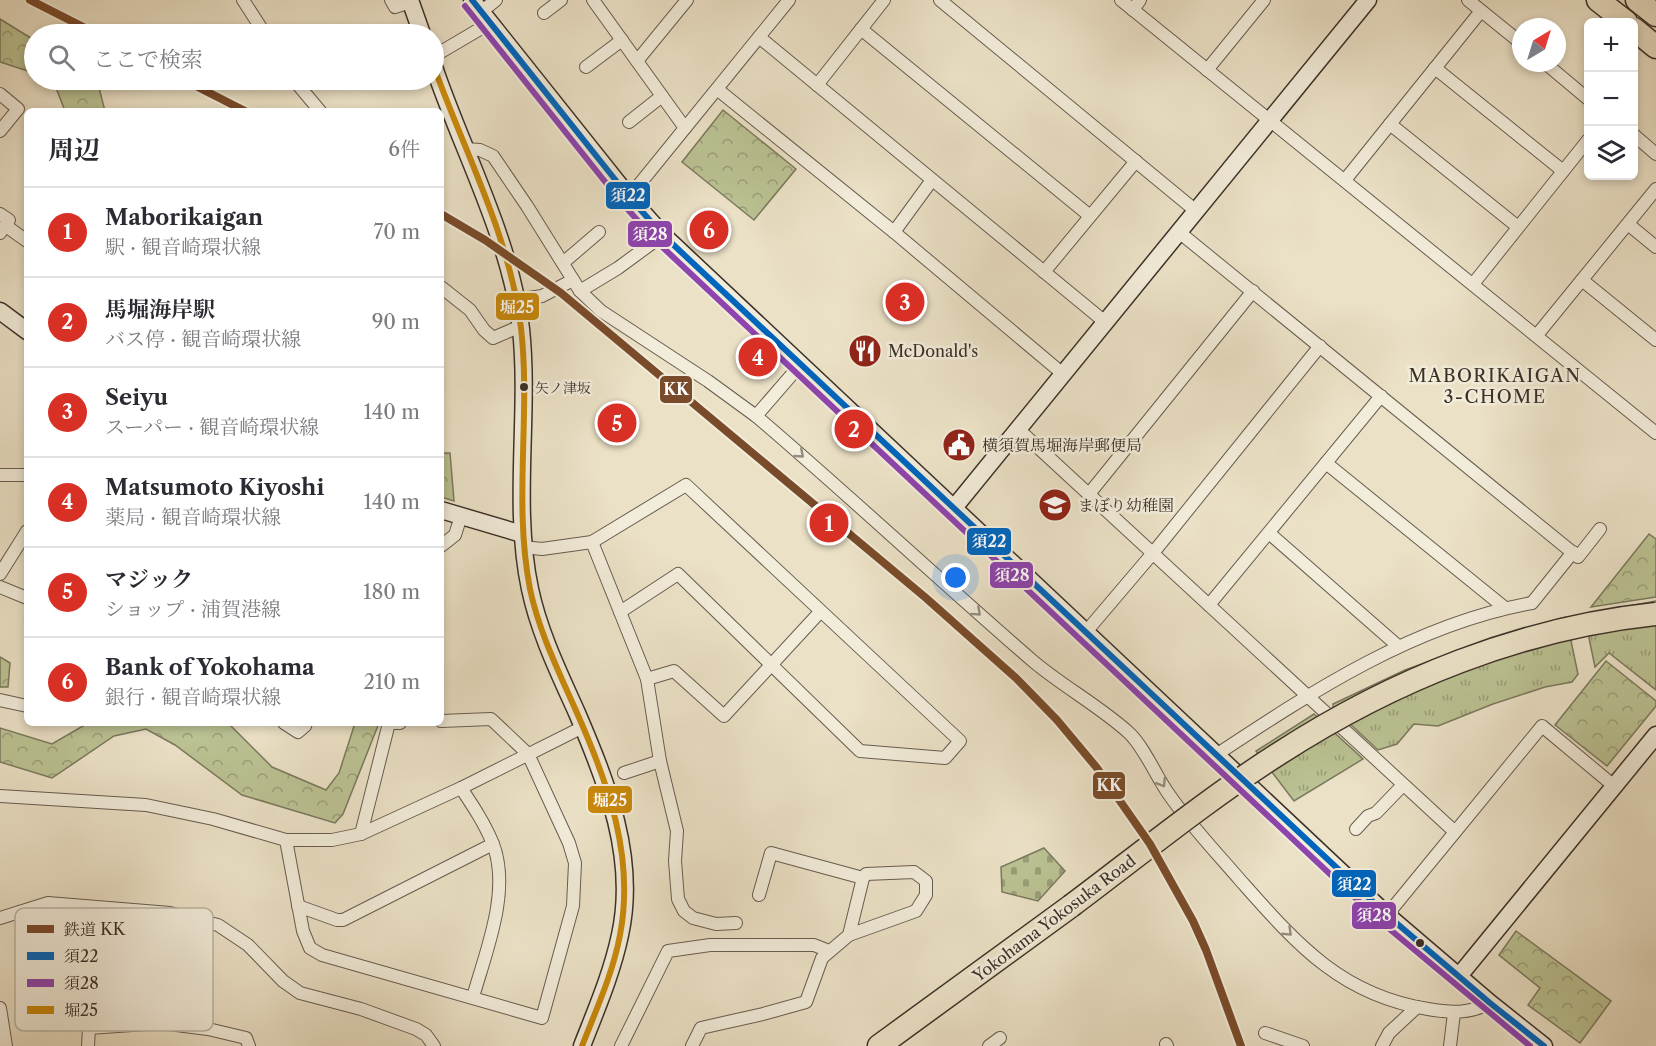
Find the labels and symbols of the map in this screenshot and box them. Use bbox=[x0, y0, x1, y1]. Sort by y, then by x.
north arrow bbox=[1512, 18, 1566, 72]
line badge: 須22 bbox=[605, 181, 651, 210]
text: 須22 bbox=[611, 185, 645, 205]
pin: 6 bbox=[690, 208, 728, 252]
line badge: 須28 bbox=[627, 220, 673, 248]
text: 須28 bbox=[632, 224, 668, 244]
pin: 3 bbox=[886, 280, 924, 324]
line badge: 堀25 bbox=[495, 292, 540, 321]
text: 堀25 bbox=[500, 297, 534, 317]
restaurant icon: McDonald's bbox=[847, 333, 883, 369]
pin: 4 bbox=[738, 334, 777, 380]
place label: McDonald's bbox=[888, 341, 978, 361]
district label: MABORIKAIGAN 3-CHOME bbox=[1408, 365, 1582, 408]
line badge: KK bbox=[659, 375, 693, 404]
place label: 矢ノ津坂 bbox=[535, 379, 591, 397]
text: KK bbox=[663, 379, 690, 399]
marker: 矢ノ津坂 bbox=[518, 381, 530, 393]
pin: 5 bbox=[598, 400, 636, 446]
pin: 2 bbox=[834, 406, 874, 452]
public building icon: 横須賀馬堀海岸郵便局 bbox=[941, 427, 977, 463]
place label: 横須賀馬堀海岸郵便局 bbox=[982, 435, 1142, 455]
one-way arrow bbox=[793, 446, 804, 457]
school or university icon: まぼり幼稚園 bbox=[1037, 487, 1073, 523]
place label: まぼり幼稚園 bbox=[1078, 495, 1174, 515]
pin: 1 bbox=[810, 500, 848, 546]
line badge: 須22 bbox=[966, 527, 1012, 556]
text: 須22 bbox=[972, 531, 1006, 551]
line badge: 須28 bbox=[989, 561, 1034, 589]
your location bbox=[941, 563, 970, 592]
text: 須28 bbox=[994, 565, 1030, 585]
one-way arrow bbox=[970, 604, 981, 615]
line badge: KK bbox=[1092, 771, 1126, 800]
text: KK bbox=[1096, 775, 1123, 795]
one-way arrow bbox=[1154, 777, 1166, 787]
line badge: 堀25 bbox=[587, 785, 633, 814]
text: 堀25 bbox=[593, 790, 627, 810]
street label: Yokohama Yokosuka Road bbox=[968, 850, 1140, 986]
line badge: 須22 bbox=[1331, 869, 1377, 898]
text: 須22 bbox=[1337, 874, 1371, 894]
line badge: 須28 bbox=[1351, 901, 1397, 930]
text: 須28 bbox=[1356, 905, 1392, 925]
legend bbox=[15, 908, 213, 1031]
text: 鉄道 KK bbox=[63, 919, 126, 939]
one-way arrow bbox=[1281, 925, 1291, 936]
unlabelled marker bbox=[1414, 937, 1426, 949]
text: 須22 bbox=[64, 946, 98, 966]
text: 須28 bbox=[64, 973, 99, 993]
text: 堀25 bbox=[64, 1000, 98, 1020]

